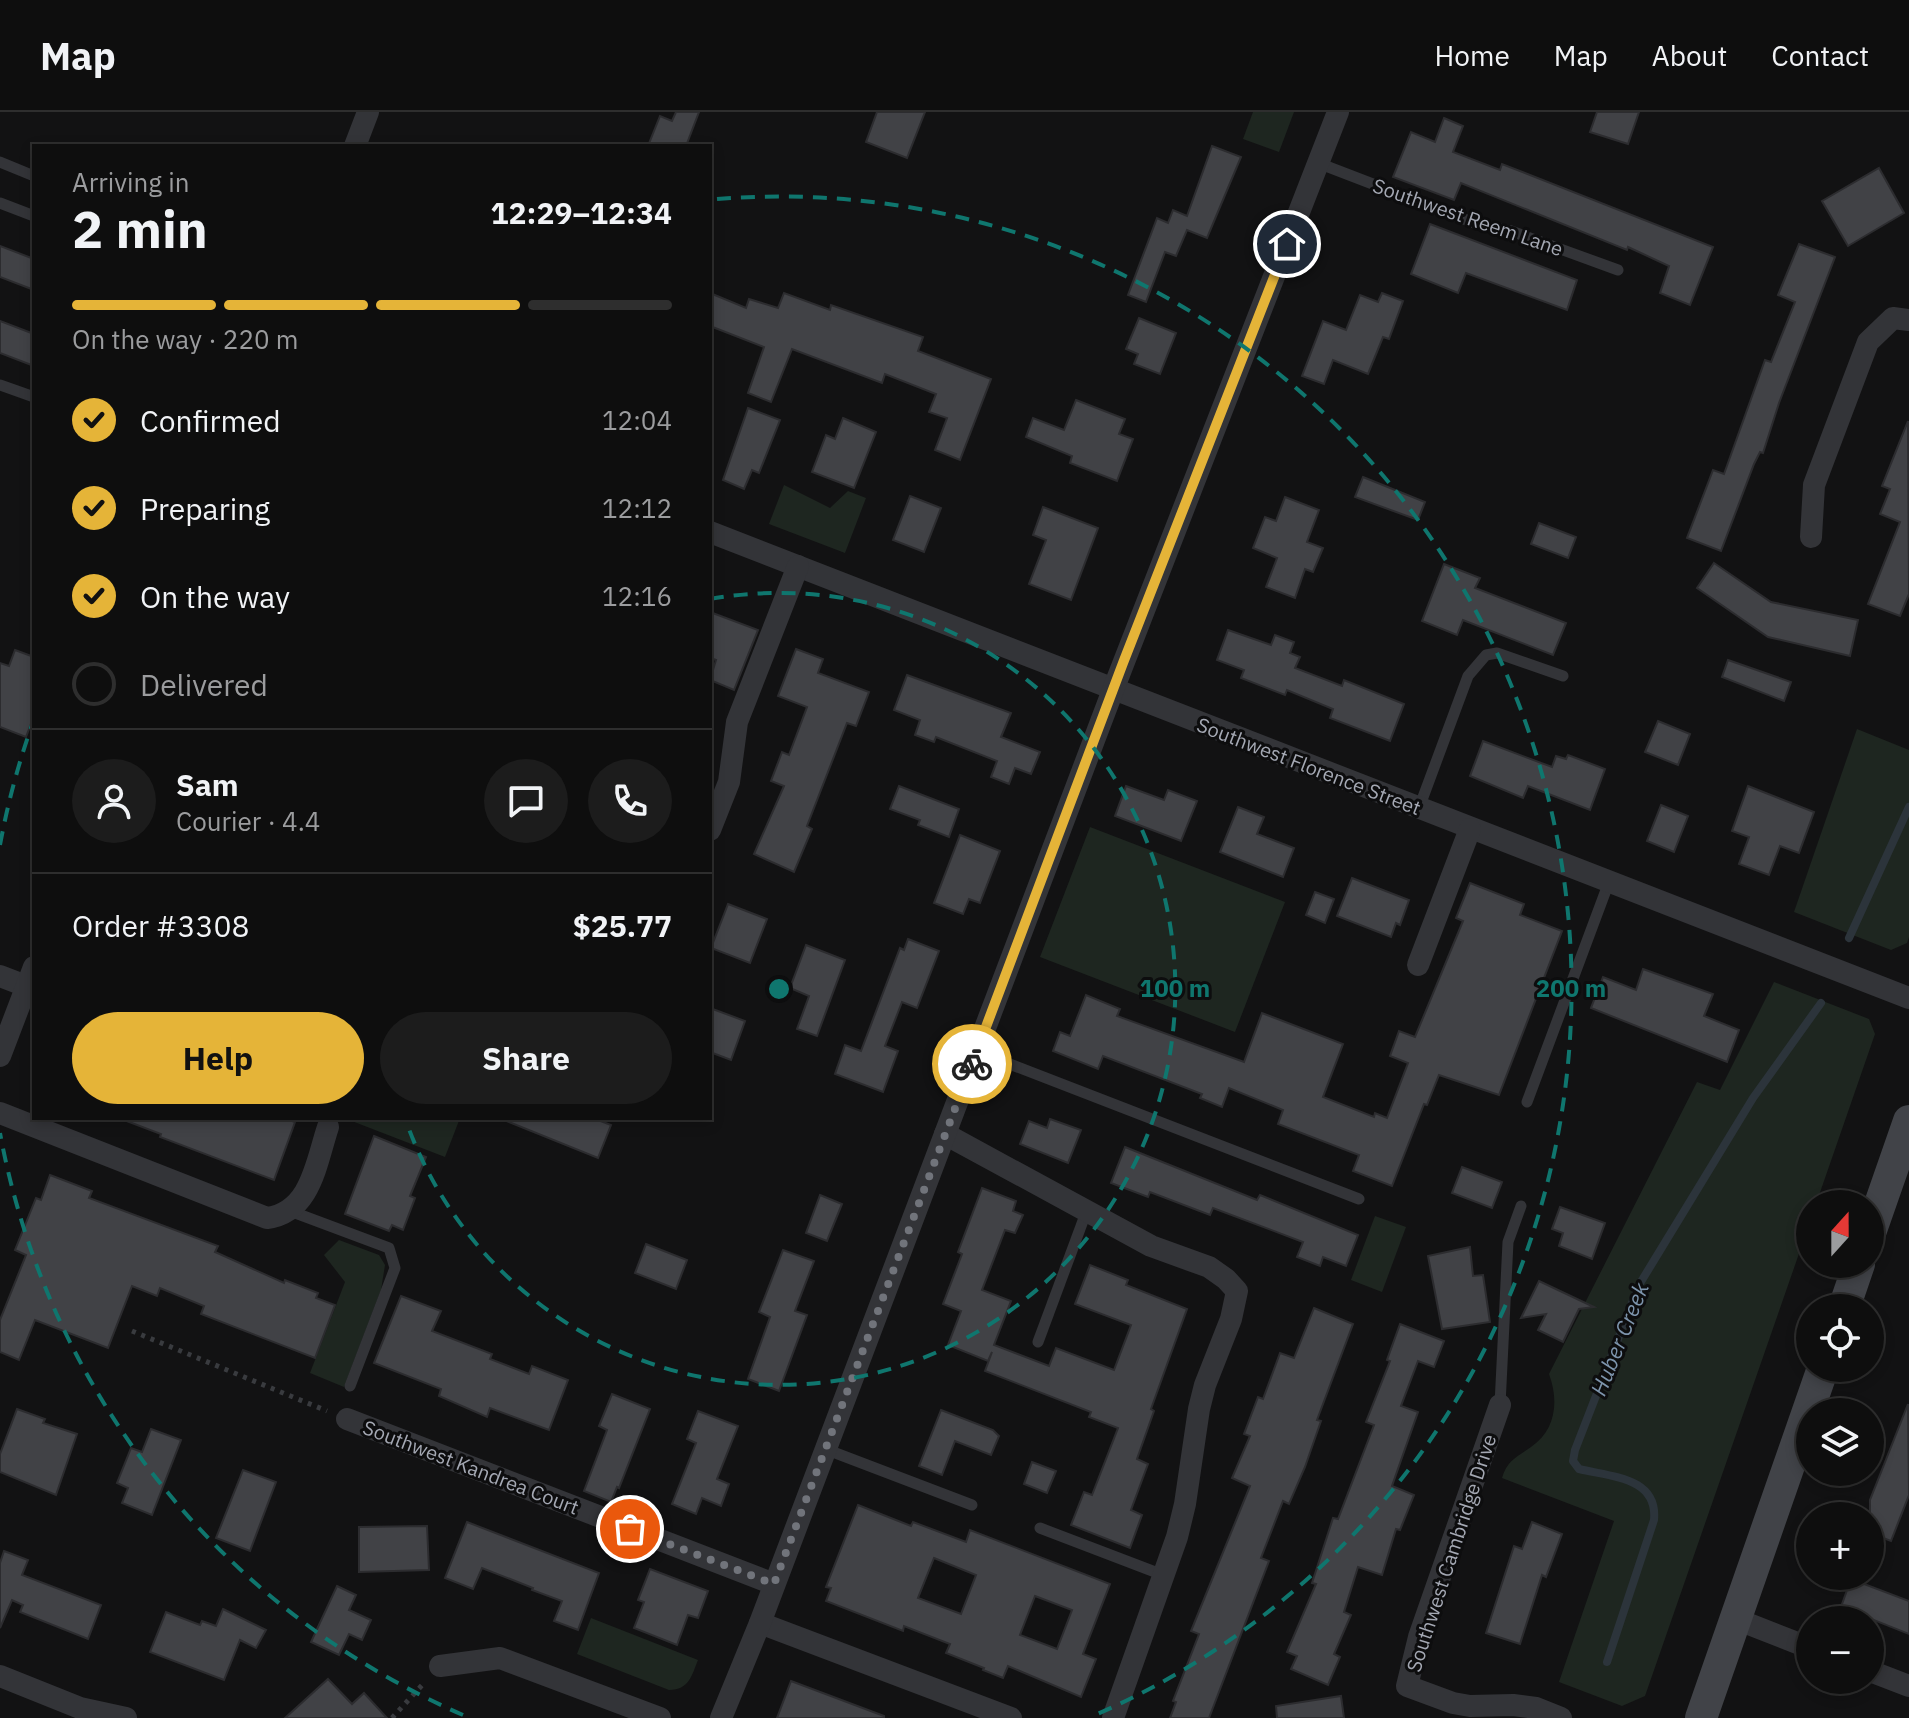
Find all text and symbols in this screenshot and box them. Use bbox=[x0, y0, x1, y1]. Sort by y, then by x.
text: Map bbox=[40, 31, 116, 80]
text: Home bbox=[1434, 37, 1510, 74]
text: Map bbox=[1554, 37, 1608, 74]
text: About bbox=[1652, 37, 1727, 74]
text: Contact bbox=[1771, 37, 1869, 74]
text: Arriving in bbox=[72, 165, 189, 199]
street label: Southwest Reem Lane bbox=[1369, 172, 1567, 262]
text: 12:29–12:34 bbox=[491, 193, 672, 232]
text: 2 min bbox=[72, 195, 208, 262]
pin bbox=[1253, 210, 1321, 278]
icon: home bbox=[1265, 222, 1309, 266]
text: On the way · 220 m bbox=[72, 322, 298, 356]
icon: check bbox=[72, 398, 116, 442]
text: Confirmed bbox=[140, 401, 281, 440]
text: 12:04 bbox=[602, 403, 672, 437]
icon: check bbox=[72, 486, 116, 530]
text: Preparing bbox=[140, 489, 270, 528]
text: 12:12 bbox=[602, 491, 672, 525]
icon: check bbox=[72, 574, 116, 618]
text: On the way bbox=[140, 577, 290, 616]
text: 12:16 bbox=[602, 579, 672, 613]
text: Delivered bbox=[140, 665, 268, 704]
street label: Southwest Florence Street bbox=[1193, 711, 1425, 821]
button: person bbox=[72, 759, 156, 843]
button: chat bbox=[484, 759, 568, 843]
button: phone bbox=[588, 759, 672, 843]
text: Sam bbox=[176, 765, 239, 804]
text: Courier · 4.4 bbox=[176, 804, 320, 838]
text: Order #3308 bbox=[72, 906, 249, 945]
text: $25.77 bbox=[573, 906, 672, 945]
text: 100 m bbox=[1140, 972, 1210, 1004]
text: 200 m bbox=[1536, 972, 1606, 1004]
centre of rings bbox=[765, 975, 793, 1003]
button: Help bbox=[72, 1012, 364, 1104]
button: Share bbox=[380, 1012, 672, 1104]
courier bbox=[932, 1024, 1012, 1104]
icon: bike bbox=[950, 1042, 994, 1086]
north arrow bbox=[1796, 1190, 1884, 1278]
map controls bbox=[1796, 1190, 1884, 1694]
water label: Huber Creek bbox=[1583, 1278, 1655, 1400]
button: locate bbox=[1796, 1294, 1884, 1382]
button: layers bbox=[1796, 1398, 1884, 1486]
street label: Southwest Kandrea Court bbox=[359, 1413, 583, 1521]
street label: Southwest Cambridge Drive bbox=[1400, 1431, 1502, 1675]
pin bbox=[596, 1495, 664, 1563]
button: + bbox=[1796, 1502, 1884, 1590]
icon: bag bbox=[608, 1507, 652, 1551]
button: − bbox=[1796, 1606, 1884, 1694]

